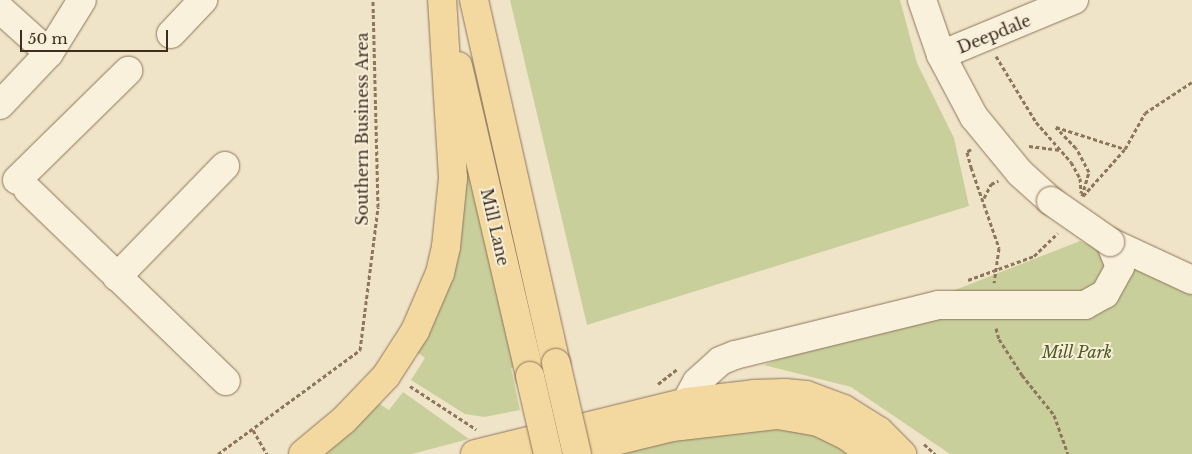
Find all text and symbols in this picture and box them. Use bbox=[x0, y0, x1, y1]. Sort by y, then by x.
street label: Deepdale bbox=[955, 11, 1033, 57]
scale bar bbox=[22, 20, 170, 52]
text: 50 m bbox=[28, 29, 68, 48]
street label: Southern Business Area bbox=[352, 32, 372, 226]
street label: Mill Lane bbox=[477, 187, 513, 267]
park label: Mill Park bbox=[1042, 342, 1112, 362]

